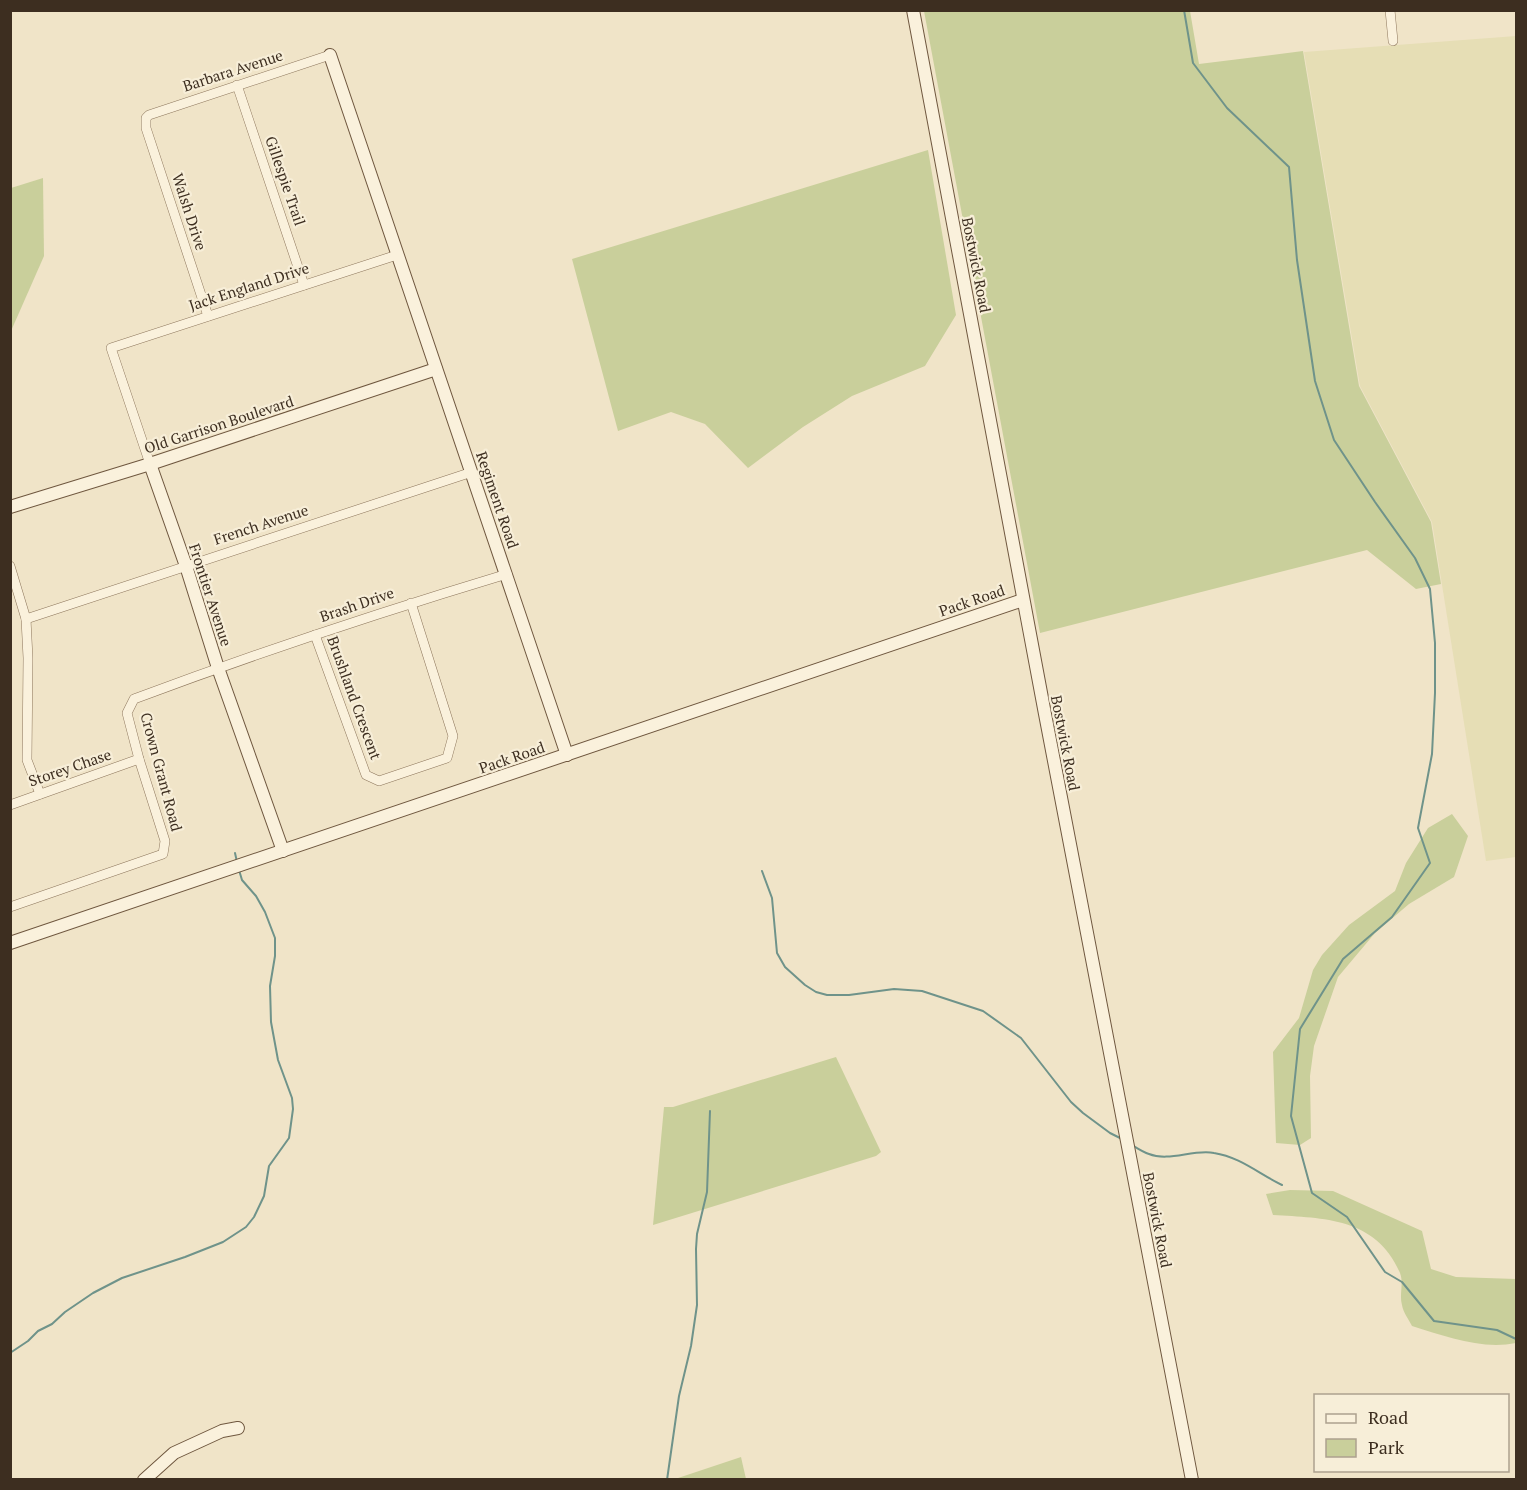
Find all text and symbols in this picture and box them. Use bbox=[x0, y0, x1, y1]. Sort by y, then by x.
street label: Barbara Avenue bbox=[180, 44, 285, 96]
street label: Gillespie Trail bbox=[261, 133, 311, 228]
street label: Walsh Drive bbox=[168, 171, 212, 253]
street label: Bostwick Road bbox=[958, 215, 996, 314]
street label: Jack England Drive bbox=[186, 257, 311, 315]
street label: Old Garrison Boulevard bbox=[141, 390, 296, 458]
street label: Regiment Road bbox=[472, 449, 524, 551]
street label: French Avenue bbox=[211, 499, 311, 549]
street label: Frontier Avenue bbox=[185, 541, 237, 649]
street label: Pack Road bbox=[936, 579, 1007, 621]
street label: Brash Drive bbox=[317, 582, 396, 626]
street label: Brushland Crescent bbox=[323, 633, 387, 763]
street label: Bostwick Road bbox=[1047, 693, 1085, 792]
street label: Crown Grant Road bbox=[136, 710, 187, 833]
street label: Pack Road bbox=[476, 736, 547, 778]
street label: Storey Chase bbox=[26, 744, 114, 791]
street label: Bostwick Road bbox=[1139, 1170, 1177, 1269]
legend bbox=[1314, 1394, 1509, 1472]
text: Road bbox=[1368, 1405, 1408, 1429]
text: Park bbox=[1368, 1435, 1405, 1459]

